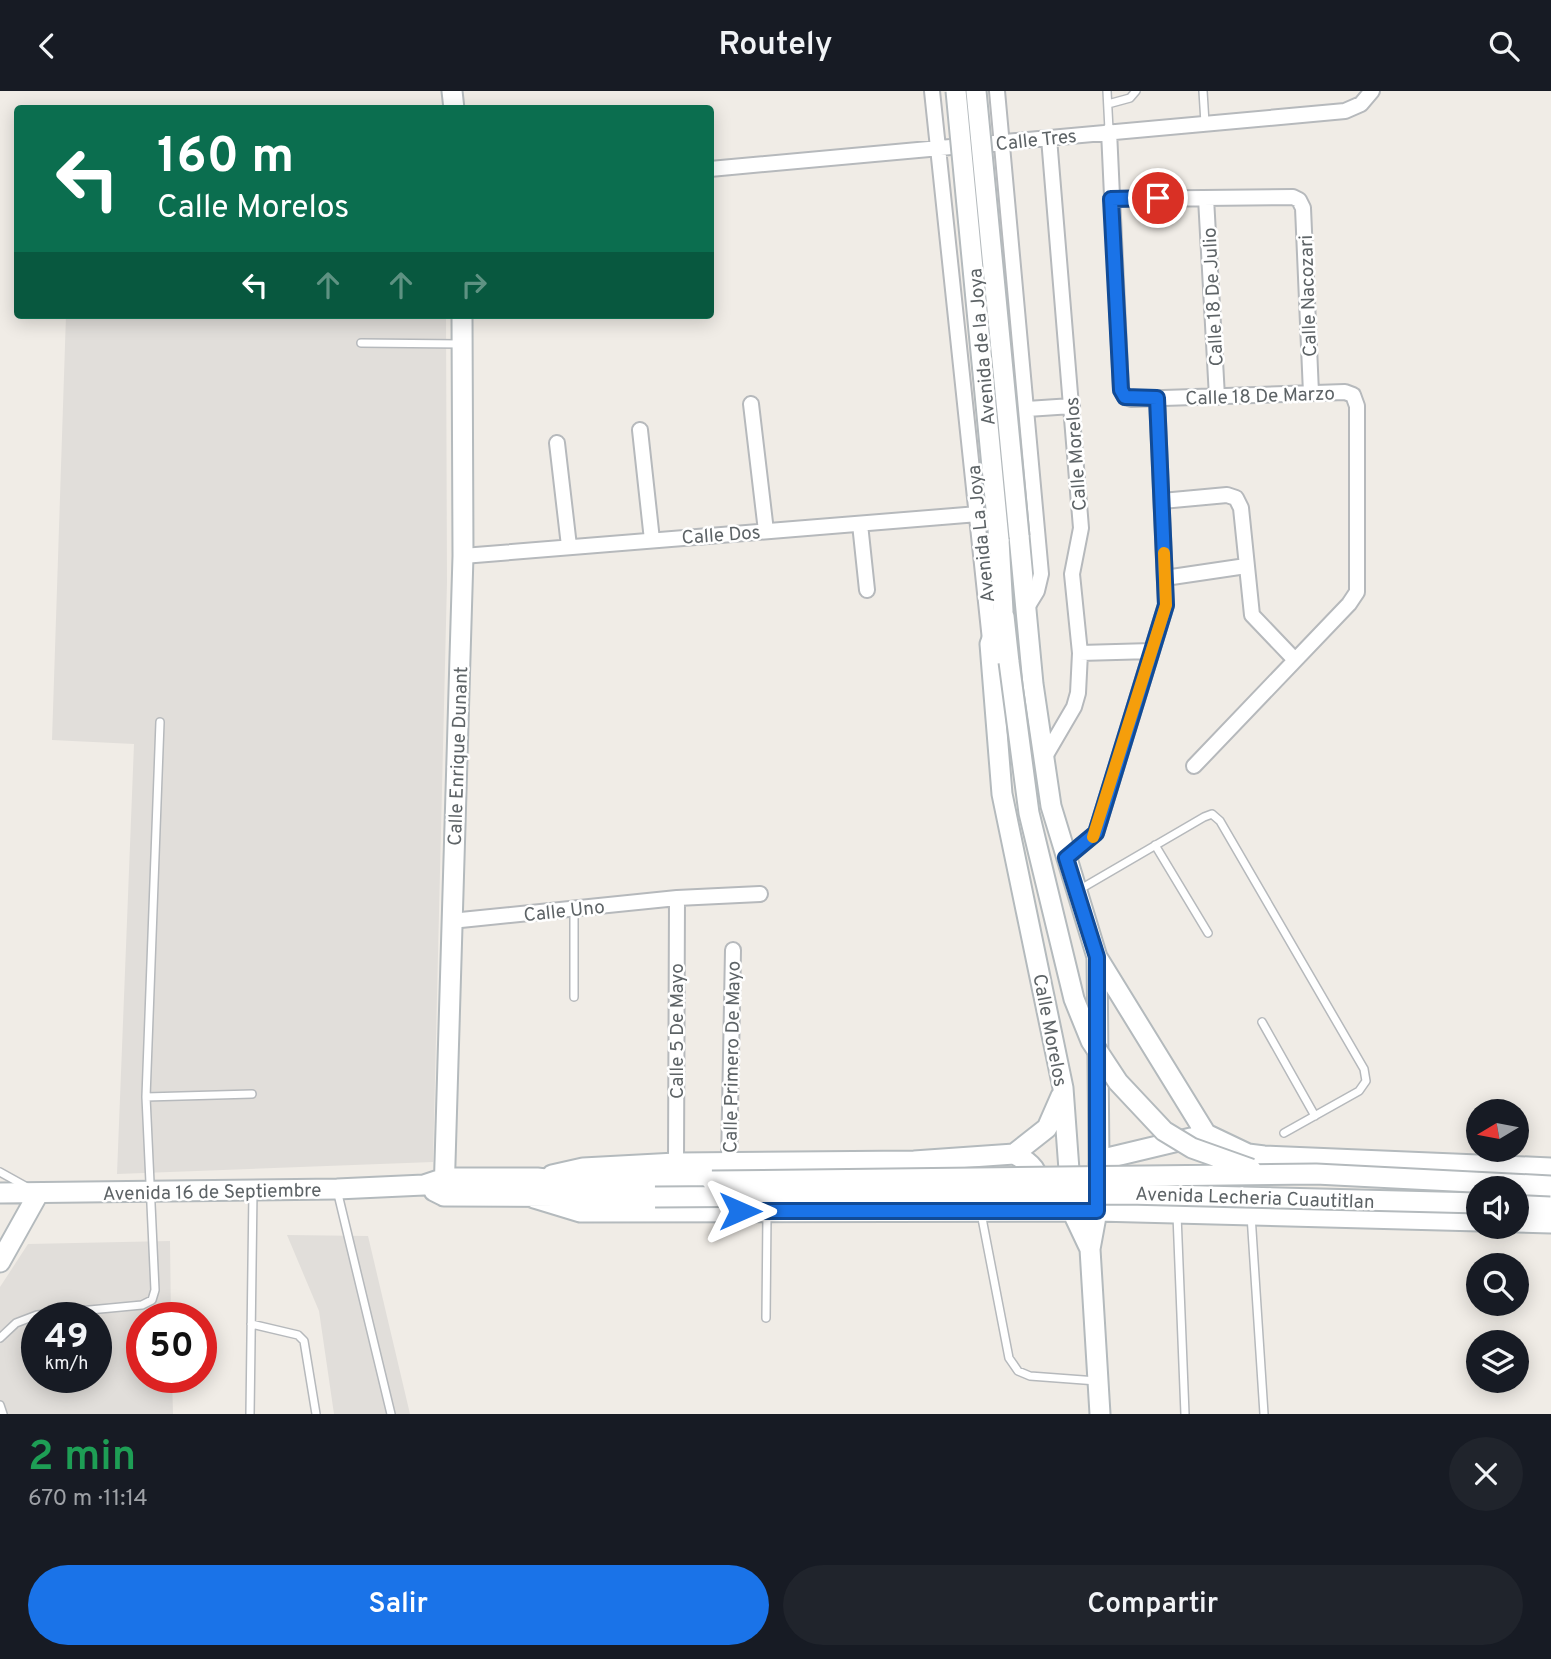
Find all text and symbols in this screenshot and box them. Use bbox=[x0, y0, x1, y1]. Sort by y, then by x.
text: Routely bbox=[718, 26, 833, 66]
icon: back bbox=[28, 27, 66, 65]
icon: search bbox=[1485, 27, 1523, 65]
street label: Calle Tres bbox=[994, 125, 1078, 157]
text: 160 m bbox=[157, 128, 294, 190]
icon: left bbox=[42, 133, 133, 224]
pin bbox=[1128, 168, 1188, 228]
icon: arrive bbox=[1139, 179, 1177, 217]
text: Calle Morelos bbox=[157, 189, 349, 229]
street label: Calle 18 De Julio bbox=[1198, 227, 1230, 367]
street label: Calle Nacozari bbox=[1295, 234, 1323, 357]
icon: left bbox=[236, 266, 274, 304]
icon: ahead bbox=[309, 266, 347, 304]
icon: ahead bbox=[382, 266, 420, 304]
icon: right bbox=[455, 266, 493, 304]
street label: Avenida de la Joya bbox=[964, 267, 1002, 427]
street label: Calle 18 De Marzo bbox=[1185, 382, 1335, 412]
street label: Calle Morelos bbox=[1061, 396, 1093, 512]
street label: Avenida La Joya bbox=[963, 464, 1001, 604]
street label: Calle Dos bbox=[681, 521, 761, 551]
street label: Calle Enrique Dunant bbox=[444, 666, 474, 846]
street label: Calle Uno bbox=[522, 896, 606, 928]
street label: Calle Primero De Mayo bbox=[719, 961, 747, 1153]
street label: Calle 5 De Mayo bbox=[666, 963, 690, 1099]
street label: Calle Morelos bbox=[1026, 972, 1072, 1089]
north arrow bbox=[1466, 1099, 1530, 1162]
map controls bbox=[1466, 1099, 1529, 1393]
position arrow bbox=[703, 1174, 777, 1248]
button: sound bbox=[1466, 1176, 1529, 1239]
street label: Avenida 16 de Septiembre bbox=[102, 1179, 322, 1207]
street label: Avenida Lecheria Cuautitlan bbox=[1135, 1183, 1375, 1215]
button: search bbox=[1466, 1253, 1529, 1316]
speed limit sign: 50 bbox=[126, 1302, 217, 1393]
text: 49 bbox=[44, 1316, 89, 1360]
button: layers bbox=[1466, 1330, 1529, 1393]
text: km/h bbox=[45, 1353, 88, 1376]
text: 2 min bbox=[28, 1432, 136, 1485]
button: close bbox=[1449, 1437, 1523, 1511]
text: 670 m · 11:14 bbox=[28, 1485, 148, 1514]
button: Salir bbox=[28, 1565, 769, 1645]
button: Compartir bbox=[783, 1565, 1523, 1645]

